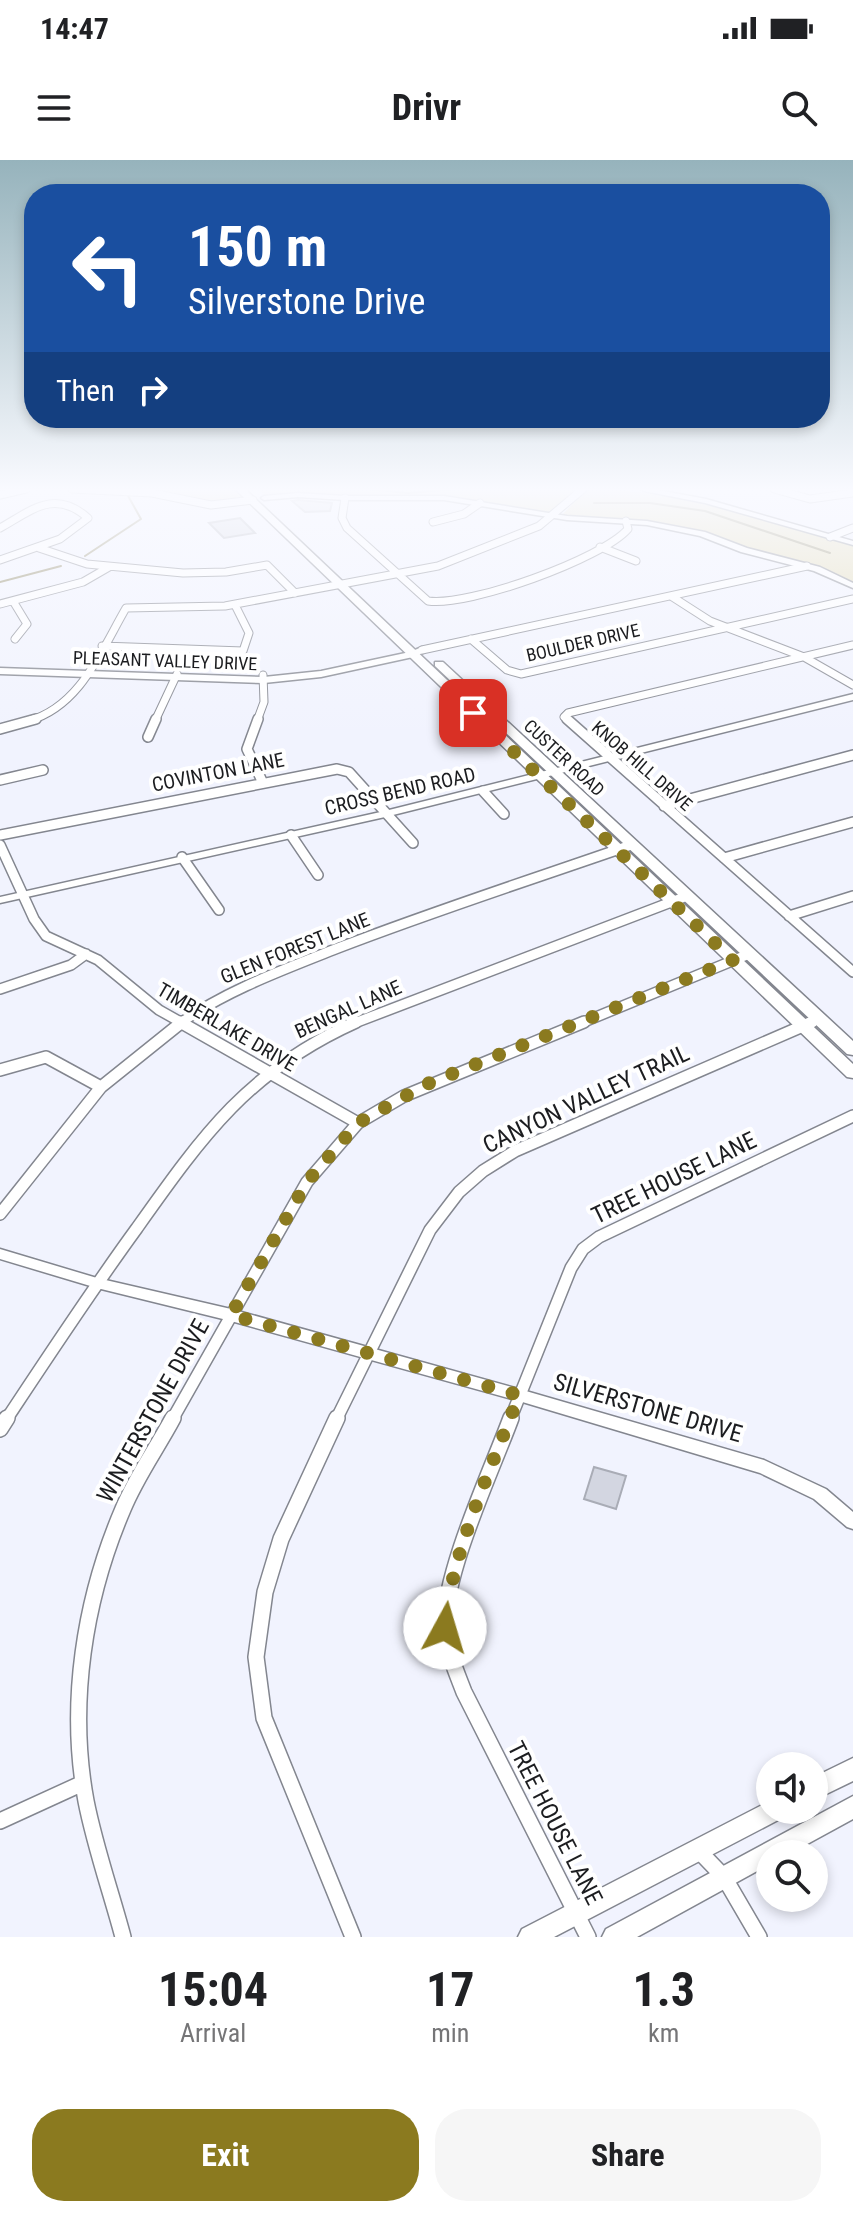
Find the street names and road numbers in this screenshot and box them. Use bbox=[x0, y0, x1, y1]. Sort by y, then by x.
street label: BOULDER DRIVE bbox=[524, 619, 642, 666]
street label: PLEASANT VALLEY DRIVE bbox=[72, 647, 258, 674]
street label: CUSTER ROAD bbox=[520, 715, 609, 800]
street label: KNOB HILL DRIVE bbox=[588, 716, 697, 815]
street label: COVINTON LANE bbox=[150, 747, 286, 797]
street label: CROSS BEND ROAD bbox=[322, 762, 478, 820]
street label: GLEN FOREST LANE bbox=[217, 907, 373, 989]
street label: BENGAL LANE bbox=[291, 975, 405, 1043]
street label: TIMBERLAKE DRIVE bbox=[153, 977, 301, 1077]
street label: CANYON VALLEY TRAIL bbox=[478, 1039, 694, 1159]
street label: TREE HOUSE LANE bbox=[587, 1126, 761, 1230]
street label: WINTERSTONE DRIVE bbox=[91, 1314, 215, 1507]
street label: SILVERSTONE DRIVE bbox=[550, 1368, 746, 1448]
street label: TREE HOUSE LANE bbox=[502, 1737, 608, 1909]

